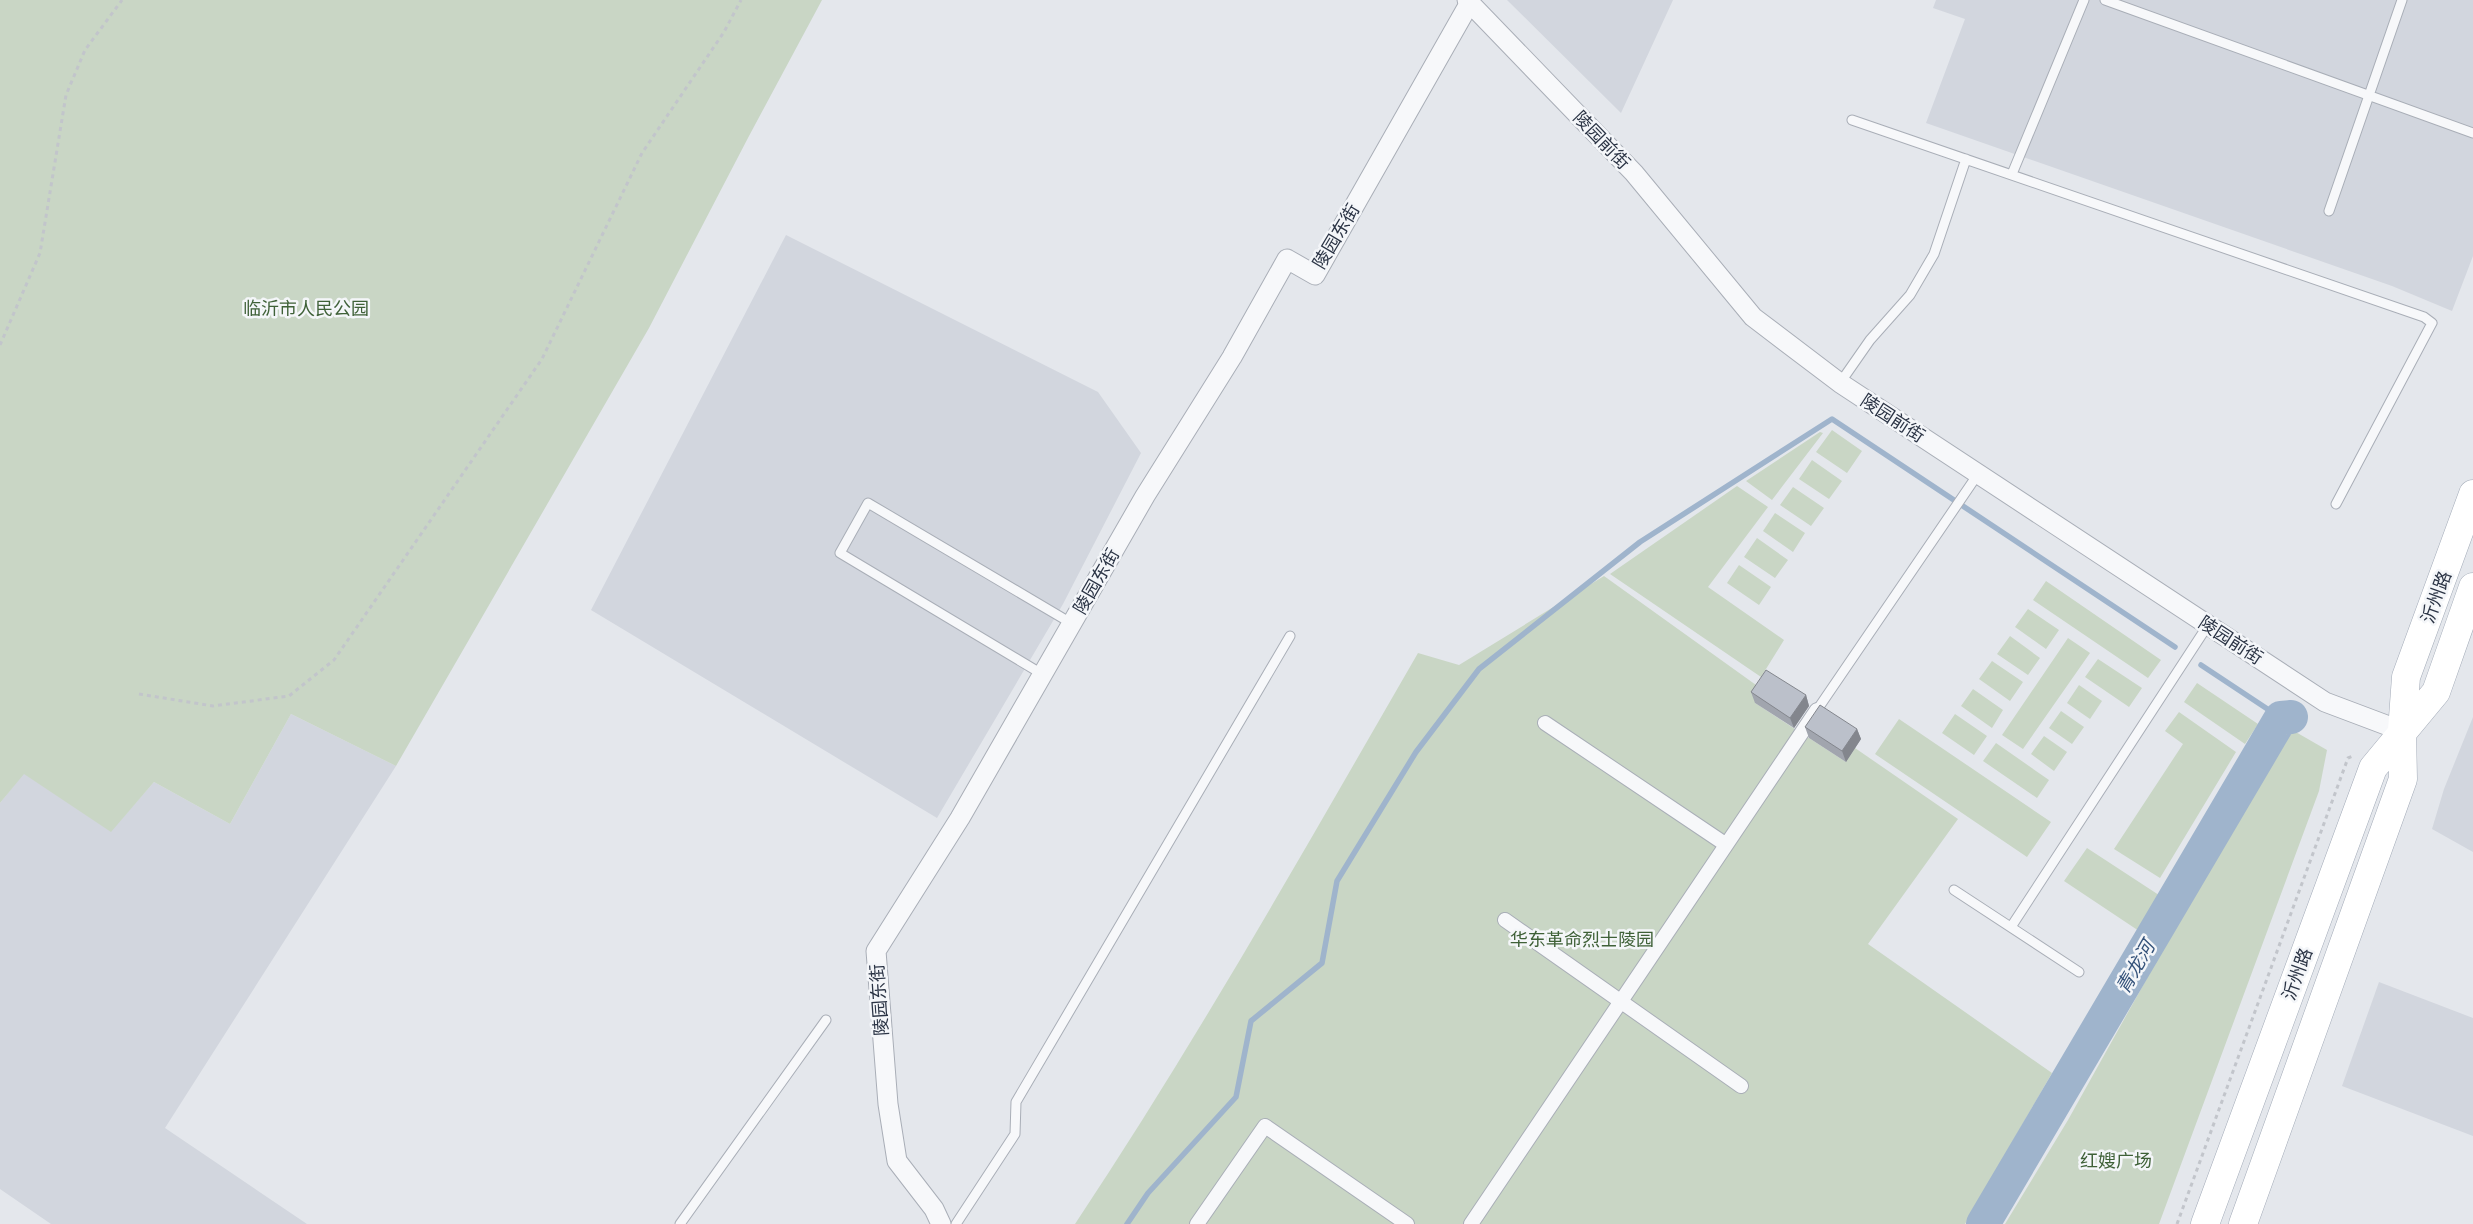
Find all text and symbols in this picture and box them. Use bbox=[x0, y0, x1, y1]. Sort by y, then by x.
street label: 陵园前街 bbox=[1569, 106, 1635, 174]
street label: 陵园东街 bbox=[1308, 199, 1364, 273]
park label: 临沂市人民公园 bbox=[243, 297, 369, 320]
street label: 陵园前街 bbox=[1857, 389, 1929, 447]
street label: 陵园东街 bbox=[1068, 544, 1124, 618]
street label: 沂州路 bbox=[2416, 568, 2456, 626]
street label: 陵园前街 bbox=[2195, 611, 2267, 669]
park label: 华东革命烈士陵园 bbox=[1510, 928, 1654, 951]
water label: 青龙河 bbox=[2110, 933, 2162, 998]
street label: 沂州路 bbox=[2277, 945, 2317, 1003]
street label: 陵园东街 bbox=[865, 963, 893, 1037]
park label: 红嫂广场 bbox=[2080, 1149, 2152, 1172]

